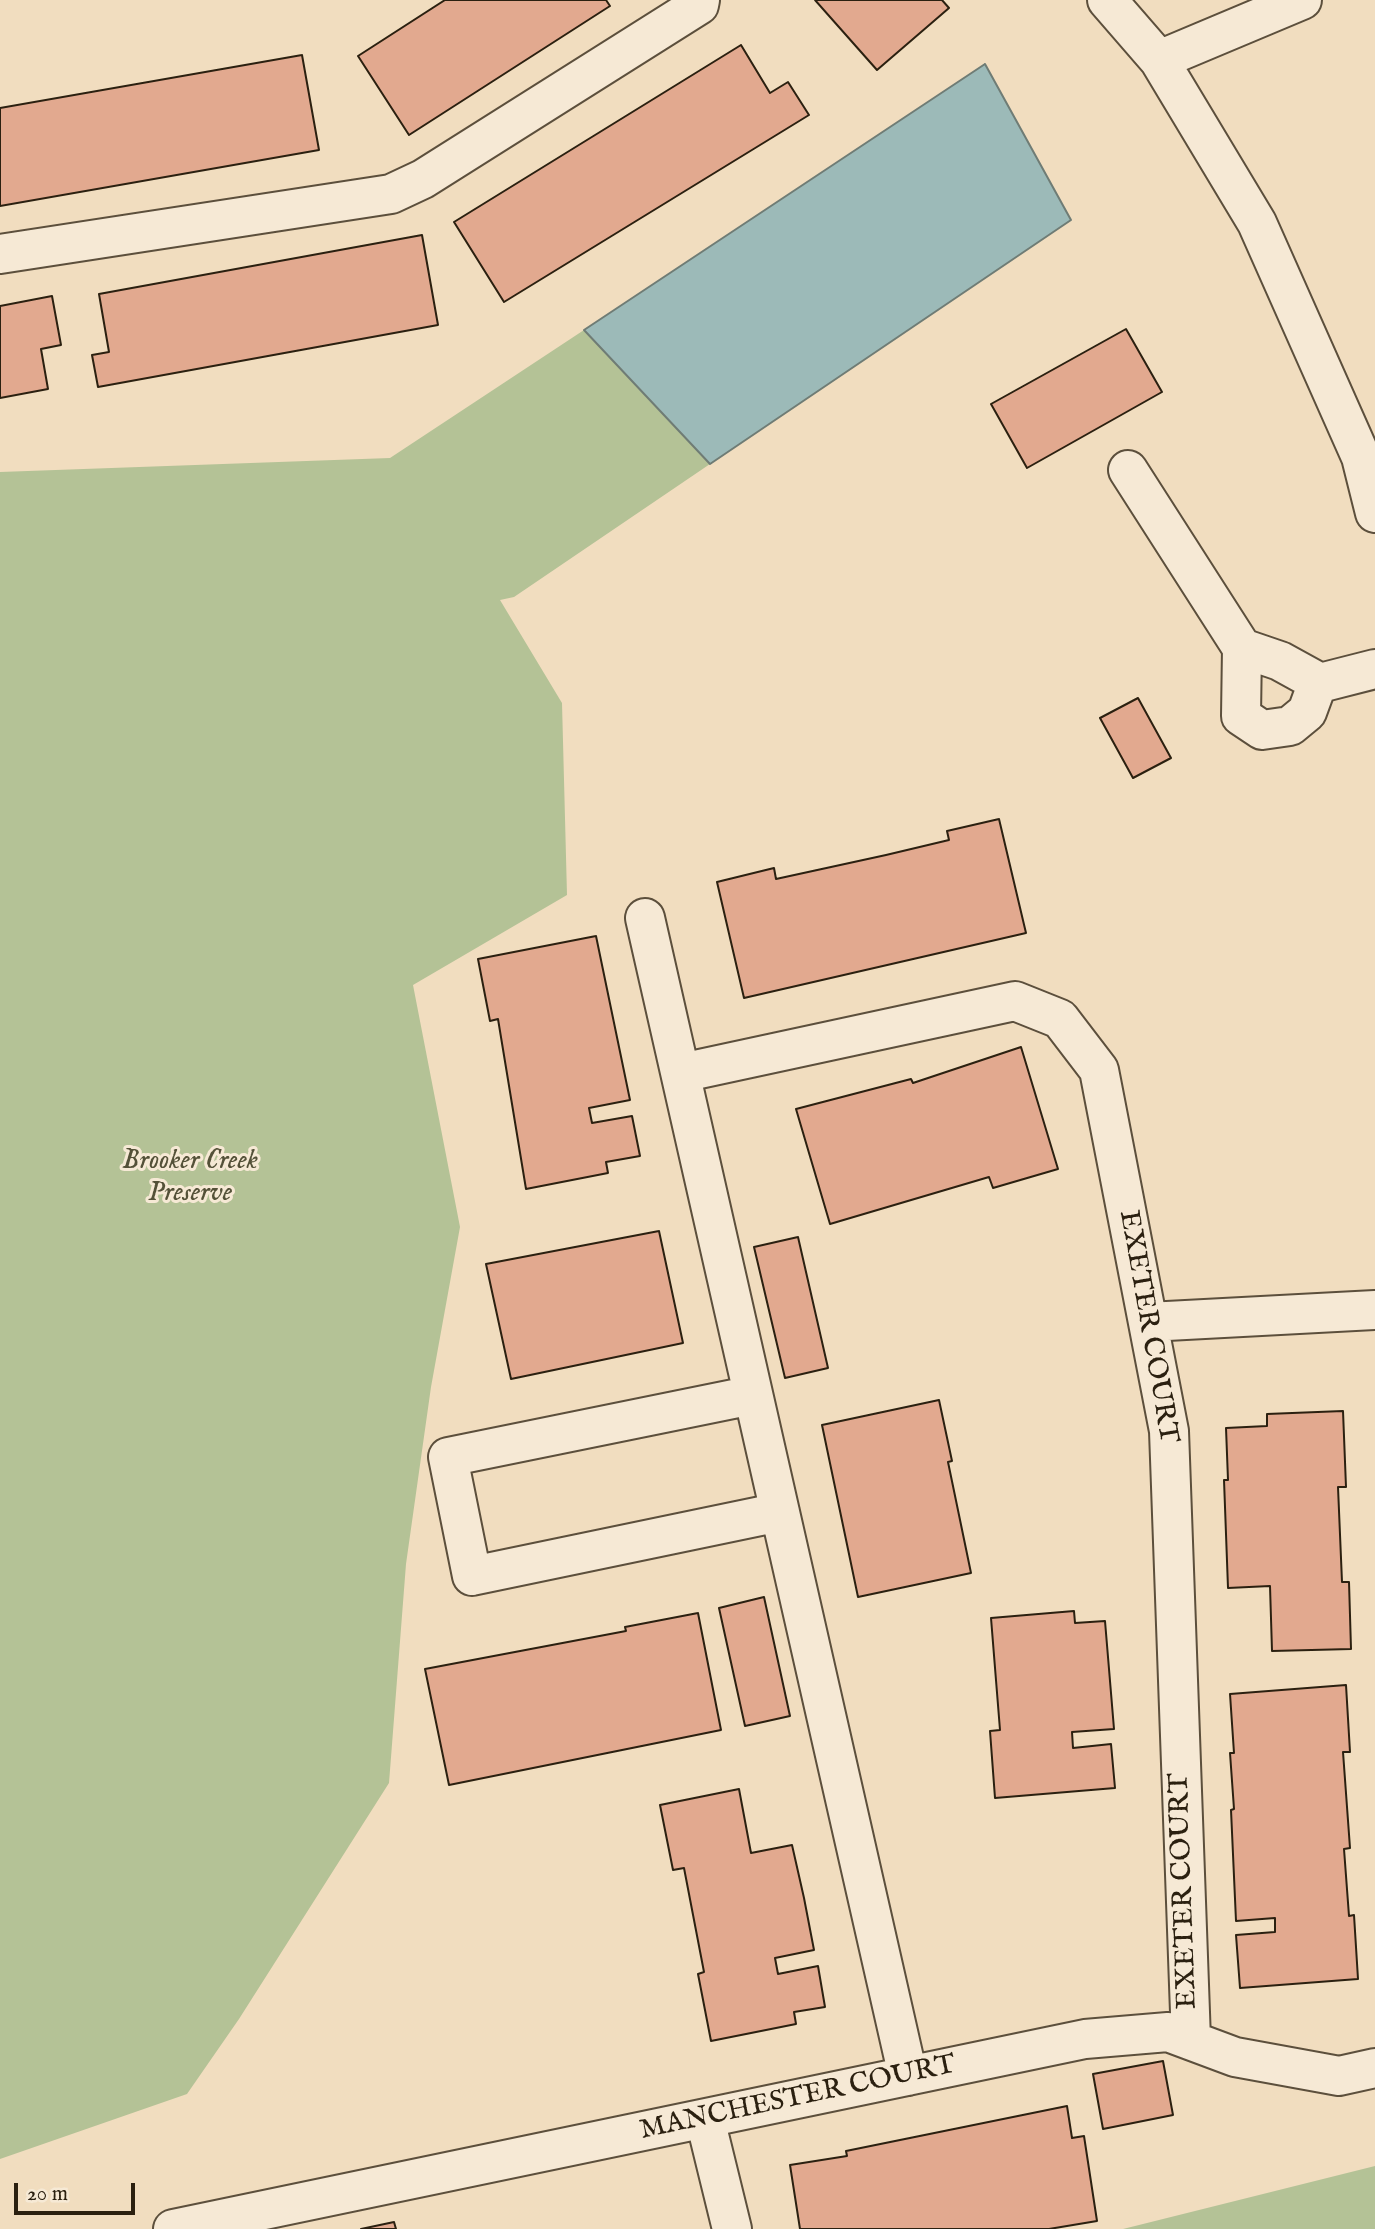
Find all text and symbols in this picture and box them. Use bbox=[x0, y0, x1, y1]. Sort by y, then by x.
park label: Brooker Creek Preserve bbox=[122, 1145, 258, 1211]
street label: EXETER COURT bbox=[1110, 1208, 1184, 1446]
street label: EXETER COURT bbox=[1164, 1772, 1206, 2010]
street label: MANCHESTER COURT bbox=[637, 2049, 959, 2149]
scale bar bbox=[18, 2170, 138, 2214]
text: 20 m bbox=[27, 2181, 68, 2208]

